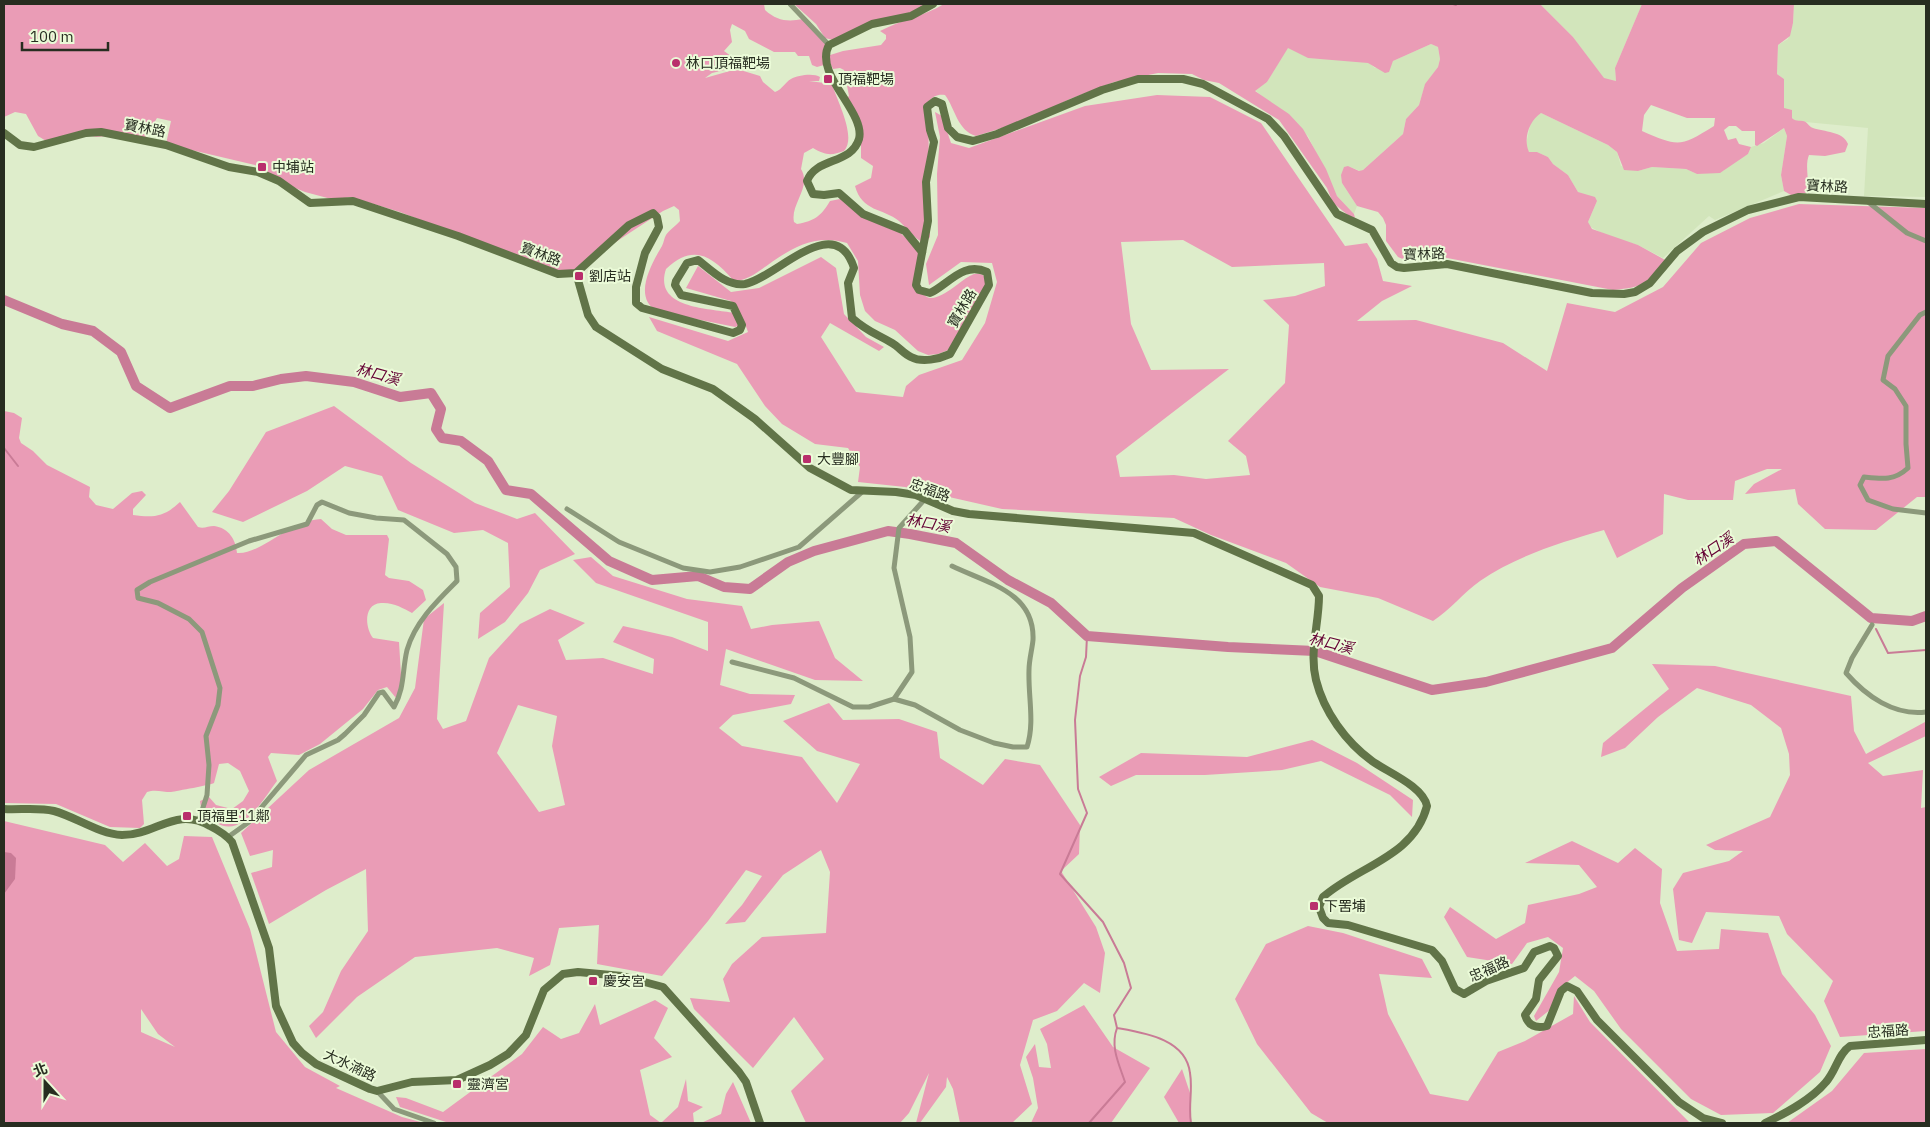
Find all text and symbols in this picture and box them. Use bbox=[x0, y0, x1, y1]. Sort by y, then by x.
scale bar bbox=[22, 20, 109, 52]
text: 100 m bbox=[30, 27, 74, 46]
place label: 林口頂福靶場 bbox=[686, 54, 770, 72]
marker: 林口頂福靶場 bbox=[670, 57, 682, 69]
place label: 頂福靶場 bbox=[838, 70, 894, 88]
marker: 頂福靶場 bbox=[822, 73, 834, 85]
street label: 寶林路 bbox=[123, 115, 167, 141]
place label: 中埔站 bbox=[272, 158, 314, 176]
marker: 中埔站 bbox=[256, 161, 268, 173]
street label: 寶林路 bbox=[1806, 176, 1848, 196]
street label: 寶林路 bbox=[518, 238, 564, 270]
street label: 寶林路 bbox=[1403, 244, 1445, 264]
place label: 劉店站 bbox=[589, 267, 631, 285]
marker: 劉店站 bbox=[573, 270, 585, 282]
street label: 寶林路 bbox=[944, 285, 980, 331]
water label: 林口溪 bbox=[354, 359, 404, 390]
place label: 大豐腳 bbox=[817, 450, 859, 468]
marker: 大豐腳 bbox=[801, 453, 813, 465]
street label: 忠福路 bbox=[907, 474, 953, 506]
water label: 林口溪 bbox=[904, 510, 954, 537]
water label: 林口溪 bbox=[1689, 527, 1739, 569]
water label: 林口溪 bbox=[1307, 628, 1357, 658]
place label: 頂福里11鄰 bbox=[197, 807, 270, 825]
marker: 頂福里11鄰 bbox=[181, 810, 193, 822]
place label: 下罟埔 bbox=[1324, 897, 1366, 915]
marker: 下罟埔 bbox=[1308, 900, 1320, 912]
street label: 忠福路 bbox=[1466, 952, 1512, 986]
place label: 慶安宮 bbox=[603, 972, 645, 990]
marker: 慶安宮 bbox=[587, 975, 599, 987]
street label: 忠福路 bbox=[1866, 1021, 1910, 1041]
street label: 大水湳路 bbox=[321, 1045, 379, 1085]
north arrow bbox=[20, 1057, 70, 1107]
text: 北 bbox=[31, 1059, 50, 1081]
place label: 靈濟宮 bbox=[467, 1075, 509, 1093]
marker: 靈濟宮 bbox=[451, 1078, 463, 1090]

